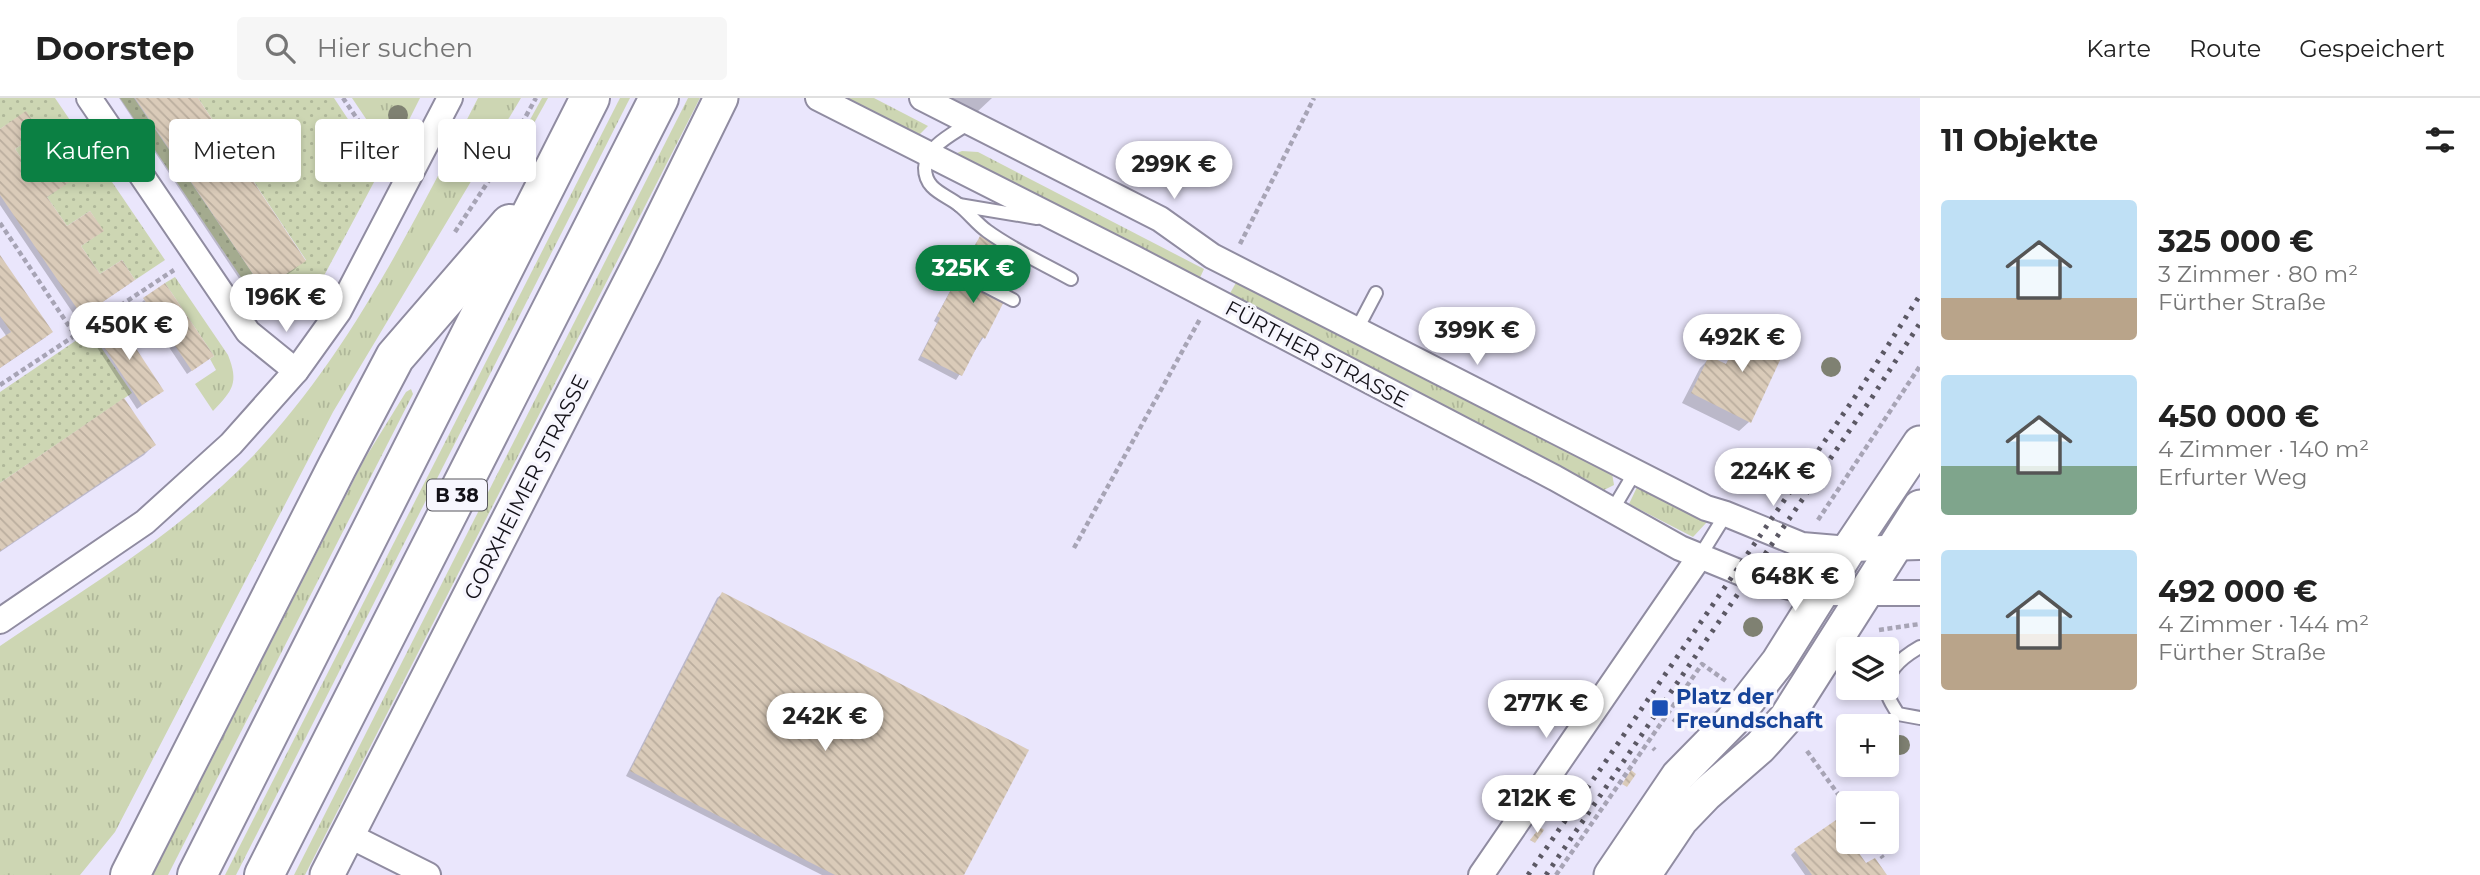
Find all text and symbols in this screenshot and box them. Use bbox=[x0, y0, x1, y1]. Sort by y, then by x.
search box bbox=[237, 17, 727, 80]
text: Doorstep bbox=[35, 28, 195, 68]
icon: search bbox=[261, 29, 299, 67]
text: Hier suchen bbox=[317, 32, 473, 64]
text: Karte bbox=[2086, 34, 2151, 63]
text: Route bbox=[2189, 34, 2261, 63]
text: Gespeichert bbox=[2299, 34, 2445, 63]
chip: Kaufen bbox=[21, 119, 155, 182]
chip: Mieten bbox=[169, 119, 301, 182]
chip: Filter bbox=[315, 119, 424, 182]
chip: Neu bbox=[438, 119, 536, 182]
icon: filters bbox=[2421, 121, 2459, 159]
text: 11 Objekte bbox=[1941, 122, 2098, 159]
pin: 299K € bbox=[1117, 141, 1231, 201]
text: 299K € bbox=[1131, 150, 1217, 178]
text: 325 000 € bbox=[2158, 223, 2314, 260]
icon: home bbox=[1997, 228, 2081, 312]
pin: 325K € bbox=[916, 246, 1030, 305]
text: 325K € bbox=[932, 254, 1014, 282]
text: 3 Zimmer · 80 m² bbox=[2158, 260, 2358, 288]
pin: 196K € bbox=[229, 274, 343, 334]
text: 196K € bbox=[246, 283, 326, 311]
text: Fürther Straße bbox=[2158, 288, 2326, 316]
street label: FÜRTHER STRASSE bbox=[1221, 295, 1413, 413]
pin: 450K € bbox=[72, 302, 186, 362]
pin: 399K € bbox=[1420, 308, 1534, 367]
text: 450K € bbox=[85, 311, 173, 339]
pin: 492K € bbox=[1685, 314, 1799, 374]
text: 399K € bbox=[1434, 316, 1520, 344]
text: 492K € bbox=[1699, 323, 1785, 351]
street label: GORXHEIMER STRASSE bbox=[458, 370, 594, 604]
text: 450 000 € bbox=[2158, 398, 2319, 435]
icon: home bbox=[1997, 403, 2081, 487]
text: 4 Zimmer · 140 m² bbox=[2158, 435, 2369, 463]
pin: 224K € bbox=[1716, 448, 1830, 508]
text: 224K € bbox=[1731, 457, 1815, 485]
text: Erfurter Weg bbox=[2158, 463, 2307, 491]
road number: B 38 bbox=[427, 480, 487, 510]
pin: 648K € bbox=[1738, 554, 1852, 613]
text: 648K € bbox=[1751, 562, 1839, 590]
text: 492 000 € bbox=[2158, 573, 2318, 610]
icon: home bbox=[1997, 578, 2081, 662]
text: 4 Zimmer · 144 m² bbox=[2158, 610, 2369, 638]
map controls bbox=[1836, 637, 1899, 854]
button: layers bbox=[1836, 637, 1899, 700]
text: Fürther Straße bbox=[2158, 638, 2326, 666]
pin: 277K € bbox=[1489, 680, 1603, 740]
place label: Platz der Freundschaft bbox=[1676, 684, 1823, 733]
text: 277K € bbox=[1504, 689, 1588, 717]
pin: 242K € bbox=[768, 694, 882, 753]
marker: Platz der Freundschaft bbox=[1650, 698, 1670, 718]
text: 242K € bbox=[783, 702, 867, 730]
button: + bbox=[1836, 714, 1899, 777]
pin: 212K € bbox=[1480, 776, 1594, 835]
text: 212K € bbox=[1498, 784, 1576, 812]
button: − bbox=[1836, 791, 1899, 854]

